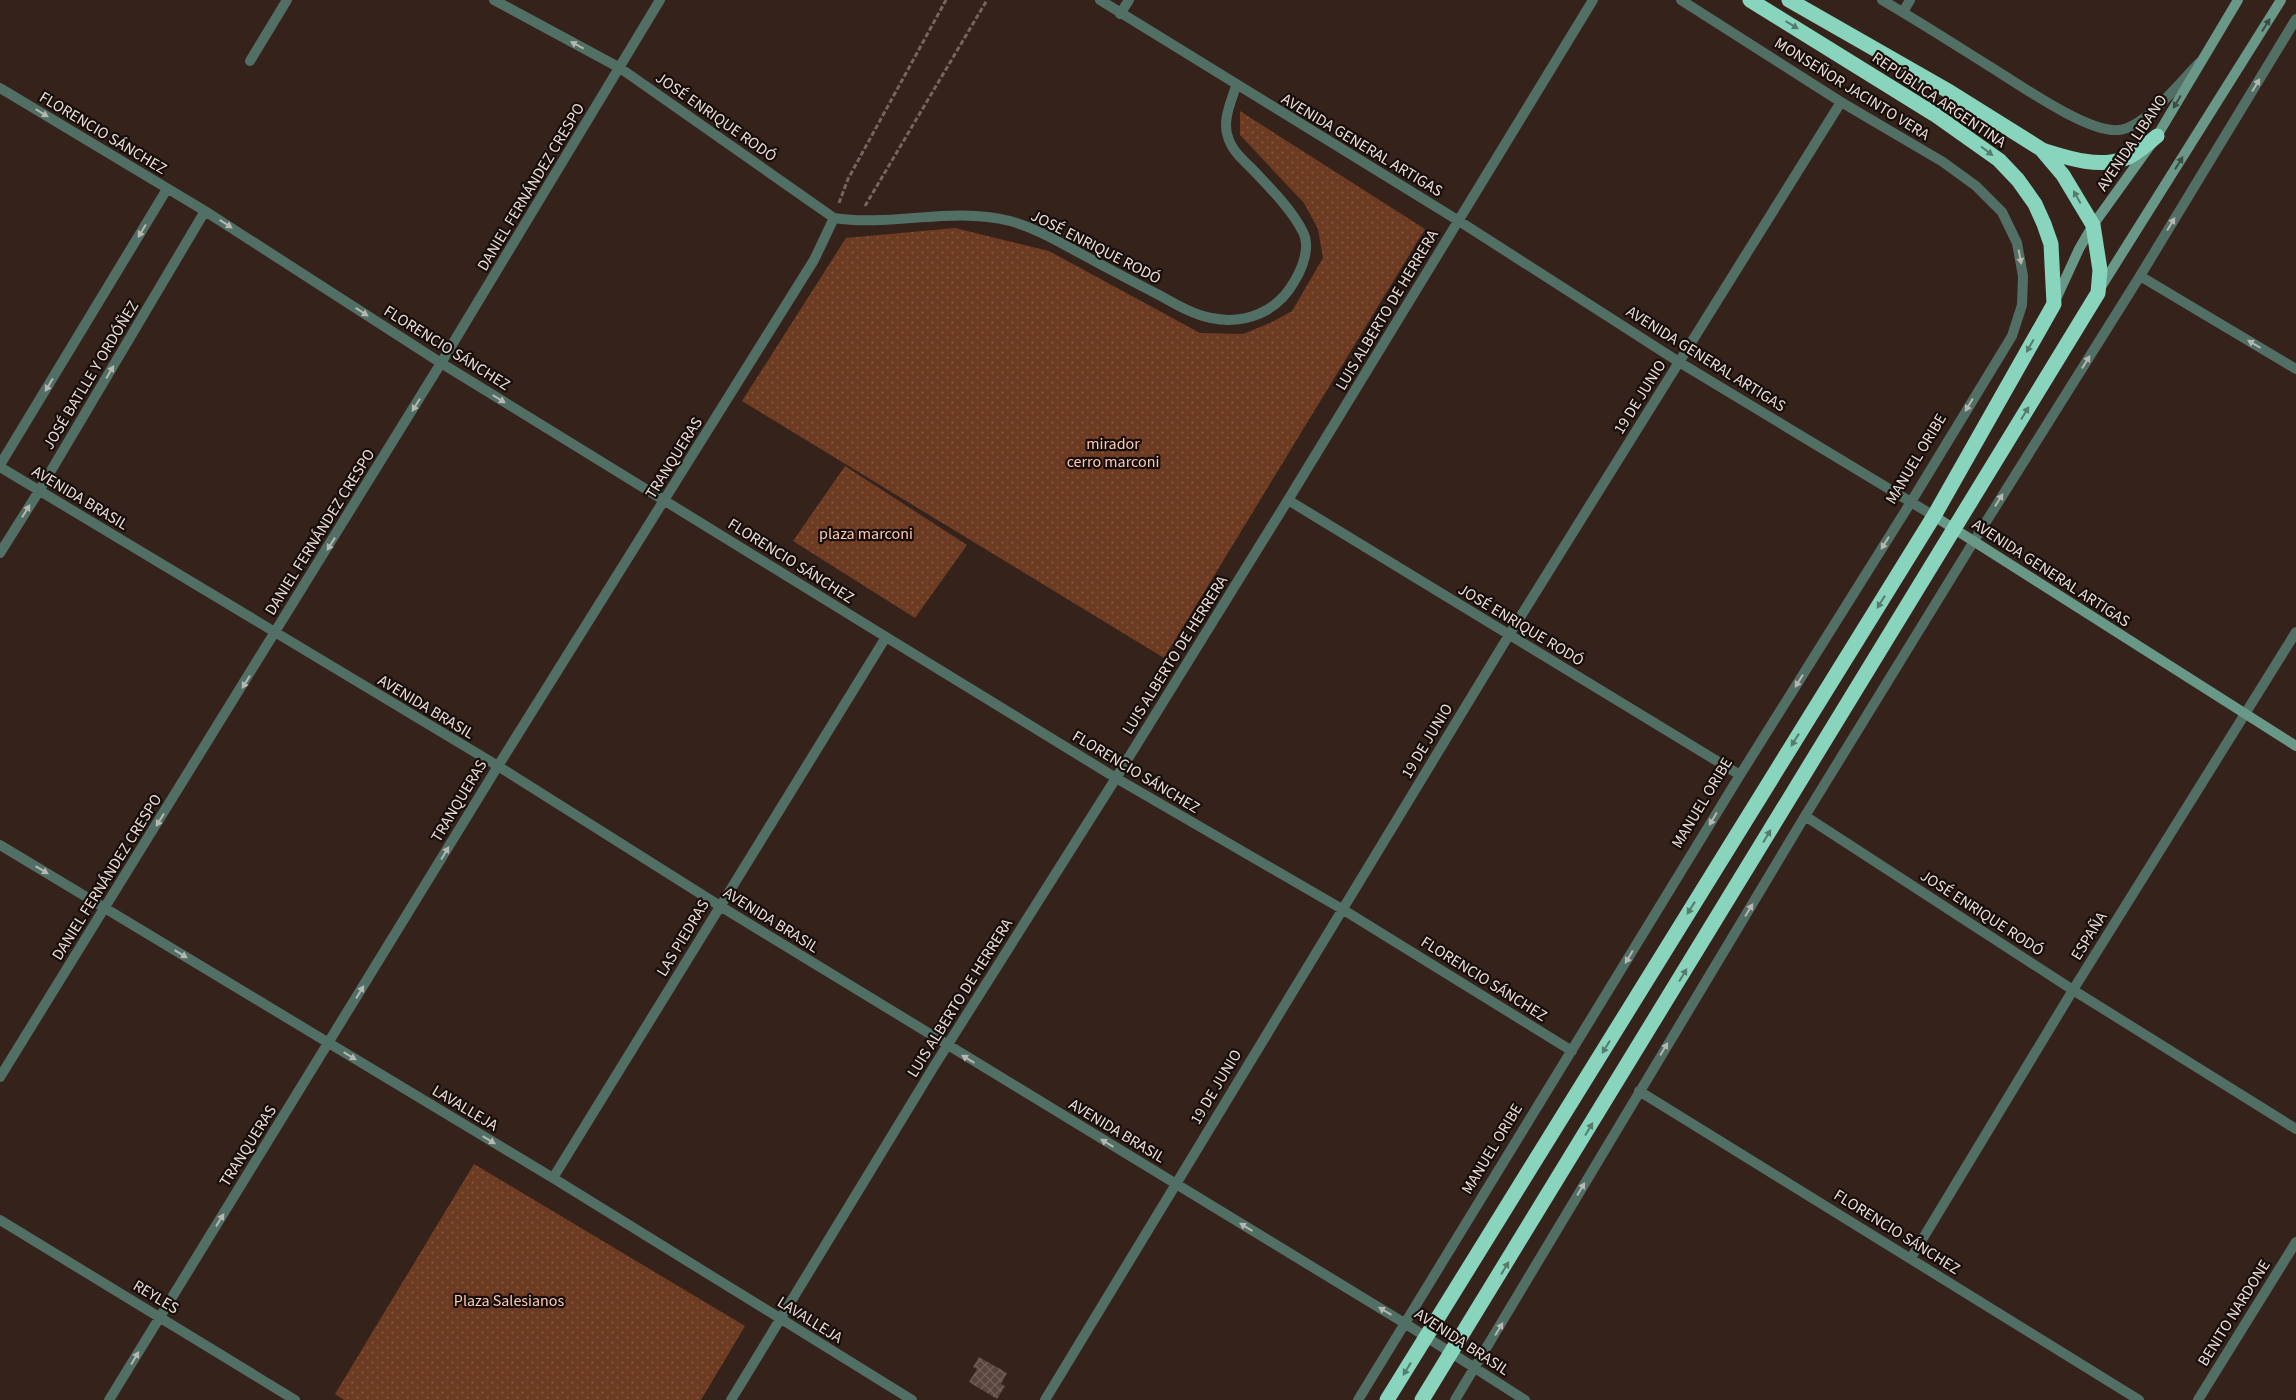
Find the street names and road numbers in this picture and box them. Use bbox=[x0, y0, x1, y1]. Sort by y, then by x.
street label: MONSEÑOR JACINTO VERA bbox=[1770, 32, 1934, 146]
street label: REPÚBLICA ARGENTINA bbox=[1868, 47, 2011, 153]
street label: JOSÉ ENRIQUE RODÓ bbox=[651, 67, 781, 167]
street label: FLORENCIO SÁNCHEZ bbox=[35, 86, 171, 180]
street label: AVENIDA GENERAL ARTIGAS bbox=[1277, 88, 1447, 202]
street label: AVENIDA LIBANO bbox=[2091, 90, 2173, 196]
street label: DANIEL FERNÁNDEZ CRESPO bbox=[472, 99, 590, 275]
street label: JOSÉ ENRIQUE RODÓ bbox=[1027, 205, 1165, 289]
street label: LUIS ALBERTO DE HERRERA bbox=[1330, 225, 1444, 394]
street label: JOSÉ BATLLE Y ORDÓÑEZ bbox=[38, 297, 144, 453]
street label: FLORENCIO SÁNCHEZ bbox=[380, 300, 514, 396]
street label: AVENIDA GENERAL ARTIGAS bbox=[1622, 301, 1790, 417]
street label: 19 DE JUNIO bbox=[1608, 356, 1672, 438]
street label: MANUEL ORIBE bbox=[1880, 410, 1952, 508]
street label: TRANQUERAS bbox=[640, 413, 708, 503]
street label: DANIEL FERNÁNDEZ CRESPO bbox=[260, 445, 380, 619]
street label: AVENIDA BRASIL bbox=[28, 461, 133, 536]
street label: FLORENCIO SÁNCHEZ bbox=[724, 513, 858, 609]
street label: AVENIDA GENERAL ARTIGAS bbox=[1968, 514, 2134, 632]
street label: LUIS ALBERTO DE HERRERA bbox=[1117, 571, 1233, 739]
street label: JOSÉ ENRIQUE RODÓ bbox=[1454, 579, 1588, 671]
street label: AVENIDA BRASIL bbox=[374, 670, 479, 745]
street label: 19 DE JUNIO bbox=[1396, 699, 1458, 783]
street label: FLORENCIO SÁNCHEZ bbox=[1068, 725, 1204, 819]
street label: MANUEL ORIBE bbox=[1666, 754, 1738, 852]
street label: TRANQUERAS bbox=[426, 756, 492, 846]
street label: DANIEL FERNÁNDEZ CRESPO bbox=[47, 790, 167, 964]
street label: JOSÉ ENRIQUE RODÓ bbox=[1916, 865, 2048, 961]
street label: AVENIDA BRASIL bbox=[719, 882, 823, 958]
street label: LAS PIEDRAS bbox=[651, 895, 715, 981]
street label: ESPAÑA bbox=[2066, 907, 2113, 964]
street label: LUIS ALBERTO DE HERRERA bbox=[902, 914, 1018, 1082]
street label: FLORENCIO SÁNCHEZ bbox=[1417, 931, 1551, 1027]
street label: 19 DE JUNIO bbox=[1185, 1045, 1247, 1129]
street label: LAVALLEJA bbox=[428, 1080, 502, 1136]
street label: AVENIDA BRASIL bbox=[1065, 1094, 1170, 1169]
street label: MANUEL ORIBE bbox=[1456, 1100, 1528, 1198]
street label: TRANQUERAS bbox=[214, 1101, 282, 1191]
street label: FLORENCIO SÁNCHEZ bbox=[1830, 1184, 1964, 1280]
street label: BENITO NARDONE bbox=[2192, 1256, 2276, 1370]
street label: REYLES bbox=[129, 1275, 183, 1319]
street label: LAVALLEJA bbox=[773, 1291, 847, 1349]
street label: AVENIDA BRASIL bbox=[1410, 1303, 1514, 1381]

